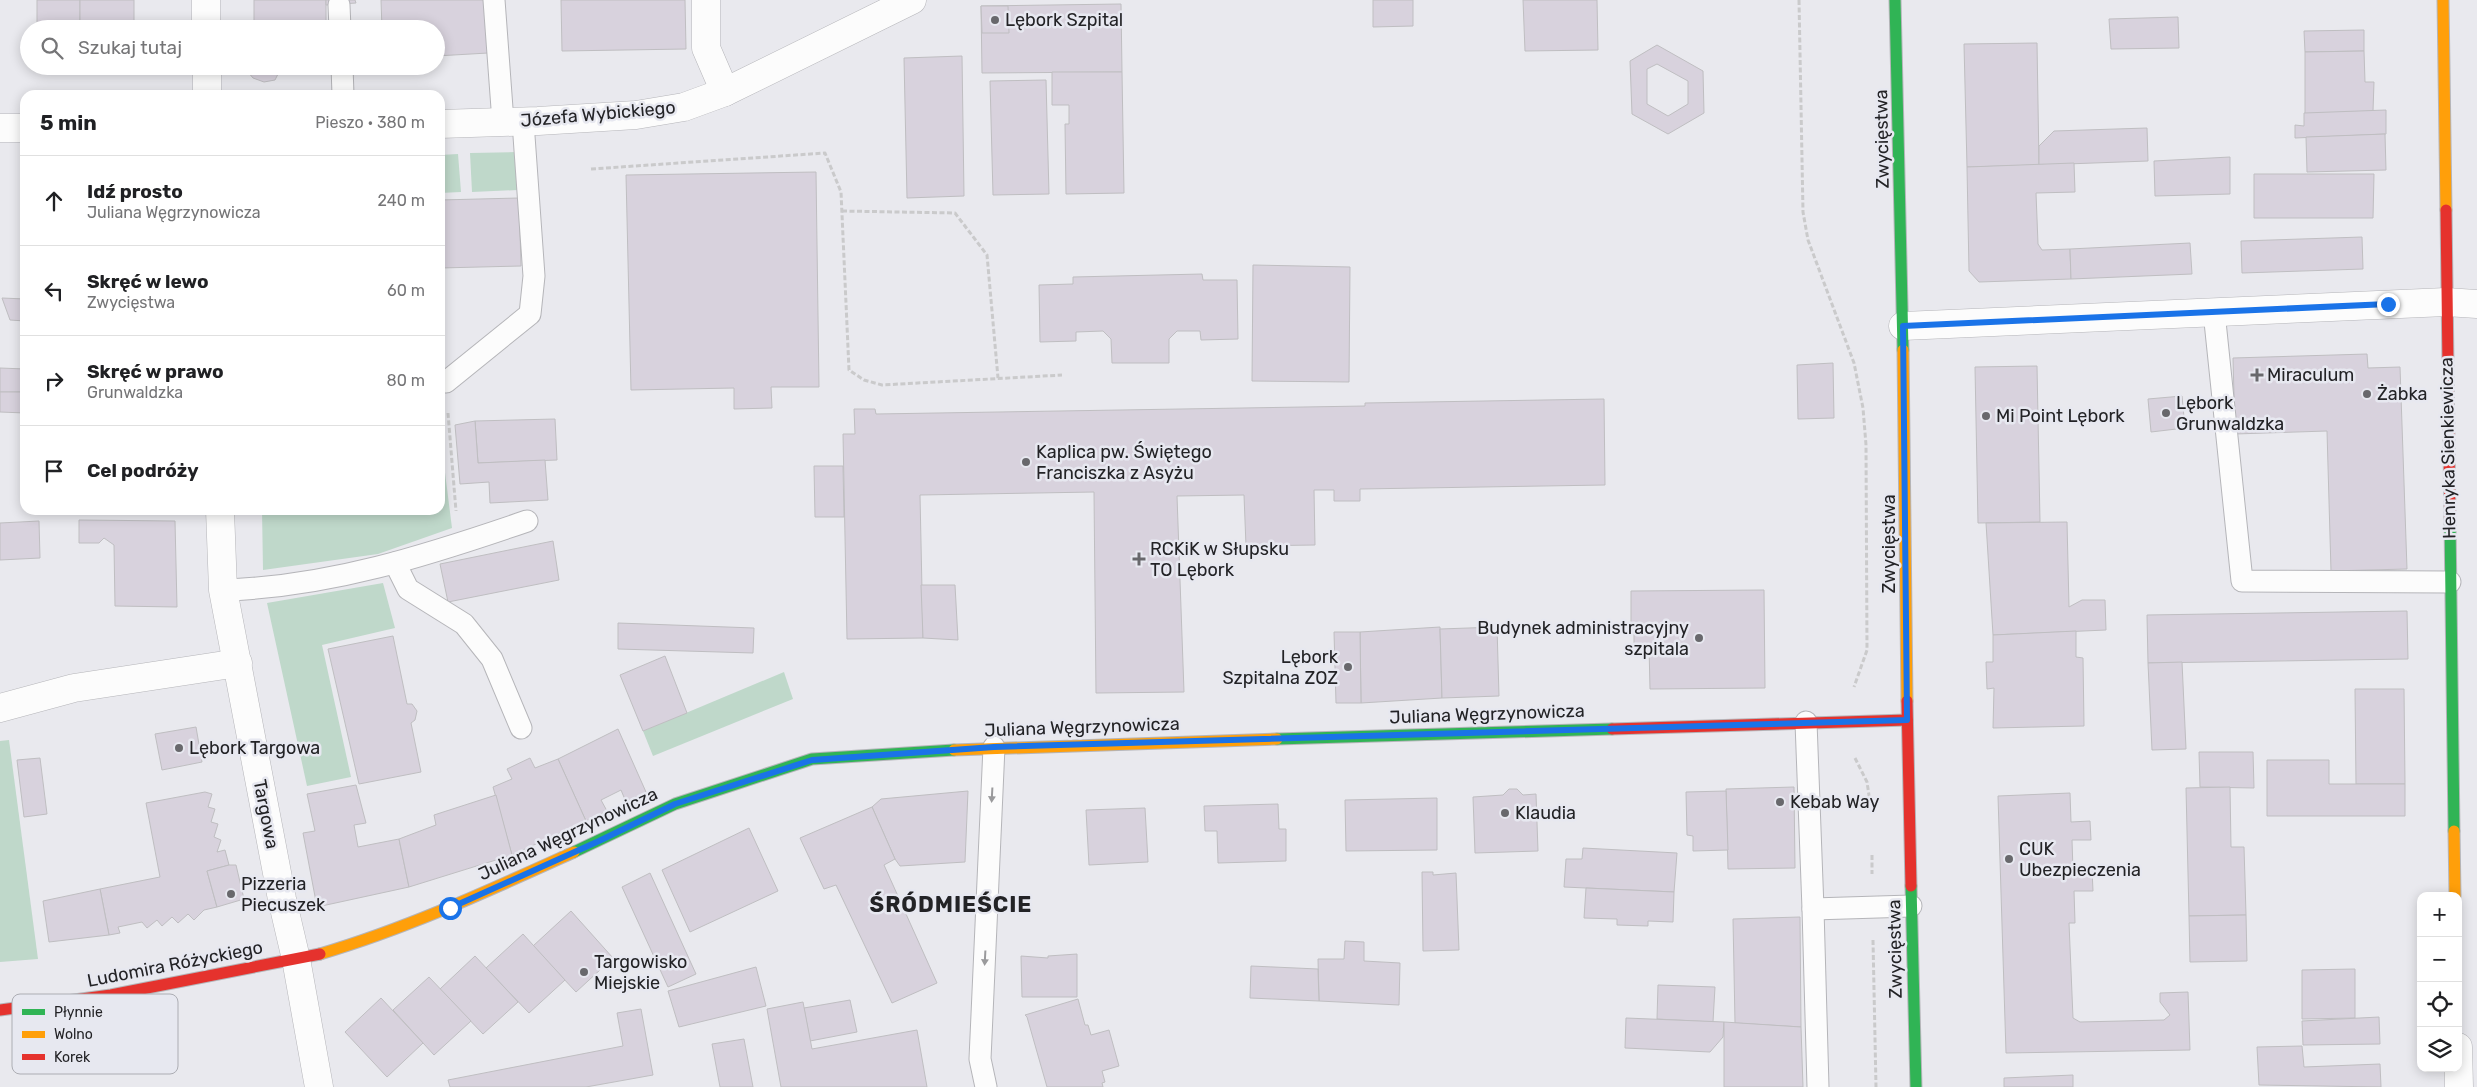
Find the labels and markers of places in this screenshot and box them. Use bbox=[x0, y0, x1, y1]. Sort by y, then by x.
place label: Lębork Szpital bbox=[1005, 9, 1123, 31]
marker: Lębork Szpital bbox=[989, 14, 1001, 26]
place label: Miraculum bbox=[2267, 364, 2354, 386]
marker: Miraculum bbox=[2251, 369, 2263, 381]
place label: Żabka bbox=[2377, 383, 2428, 405]
marker: Żabka bbox=[2361, 388, 2373, 400]
place label: Lębork Grunwaldzka bbox=[2176, 392, 2284, 435]
place label: Mi Point Lębork bbox=[1996, 405, 2125, 427]
marker: Lębork Grunwaldzka bbox=[2160, 407, 2172, 419]
marker: Mi Point Lębork bbox=[1980, 410, 1992, 422]
place label: Kaplica pw. Świętego Franciszka z Asyżu bbox=[1036, 441, 1212, 484]
marker: Kaplica pw. Świętego Franciszka z Asyżu bbox=[1020, 456, 1032, 468]
place label: RCKiK w Słupsku TO Lębork bbox=[1150, 538, 1289, 581]
marker: RCKiK w Słupsku TO Lębork bbox=[1132, 552, 1146, 566]
place label: Budynek administracyjny szpitala bbox=[1477, 617, 1689, 660]
marker: Budynek administracyjny szpitala bbox=[1693, 632, 1705, 644]
place label: Lębork Szpitalna ZOZ bbox=[1222, 646, 1339, 689]
marker: Lębork Szpitalna ZOZ bbox=[1342, 661, 1354, 673]
place label: Lębork Targowa bbox=[189, 737, 320, 759]
marker: Lębork Targowa bbox=[173, 742, 185, 754]
place label: Kebab Way bbox=[1790, 791, 1880, 813]
marker: Kebab Way bbox=[1774, 796, 1786, 808]
place label: Klaudia bbox=[1515, 802, 1576, 824]
marker: Klaudia bbox=[1499, 807, 1511, 819]
place label: CUK Ubezpieczenia bbox=[2019, 838, 2141, 881]
marker: CUK Ubezpieczenia bbox=[2003, 853, 2015, 865]
place label: Pizzeria Piecuszek bbox=[241, 873, 326, 916]
marker: Pizzeria Piecuszek bbox=[225, 888, 237, 900]
place label: Targowisko Miejskie bbox=[594, 951, 687, 994]
marker: Targowisko Miejskie bbox=[578, 966, 590, 978]

